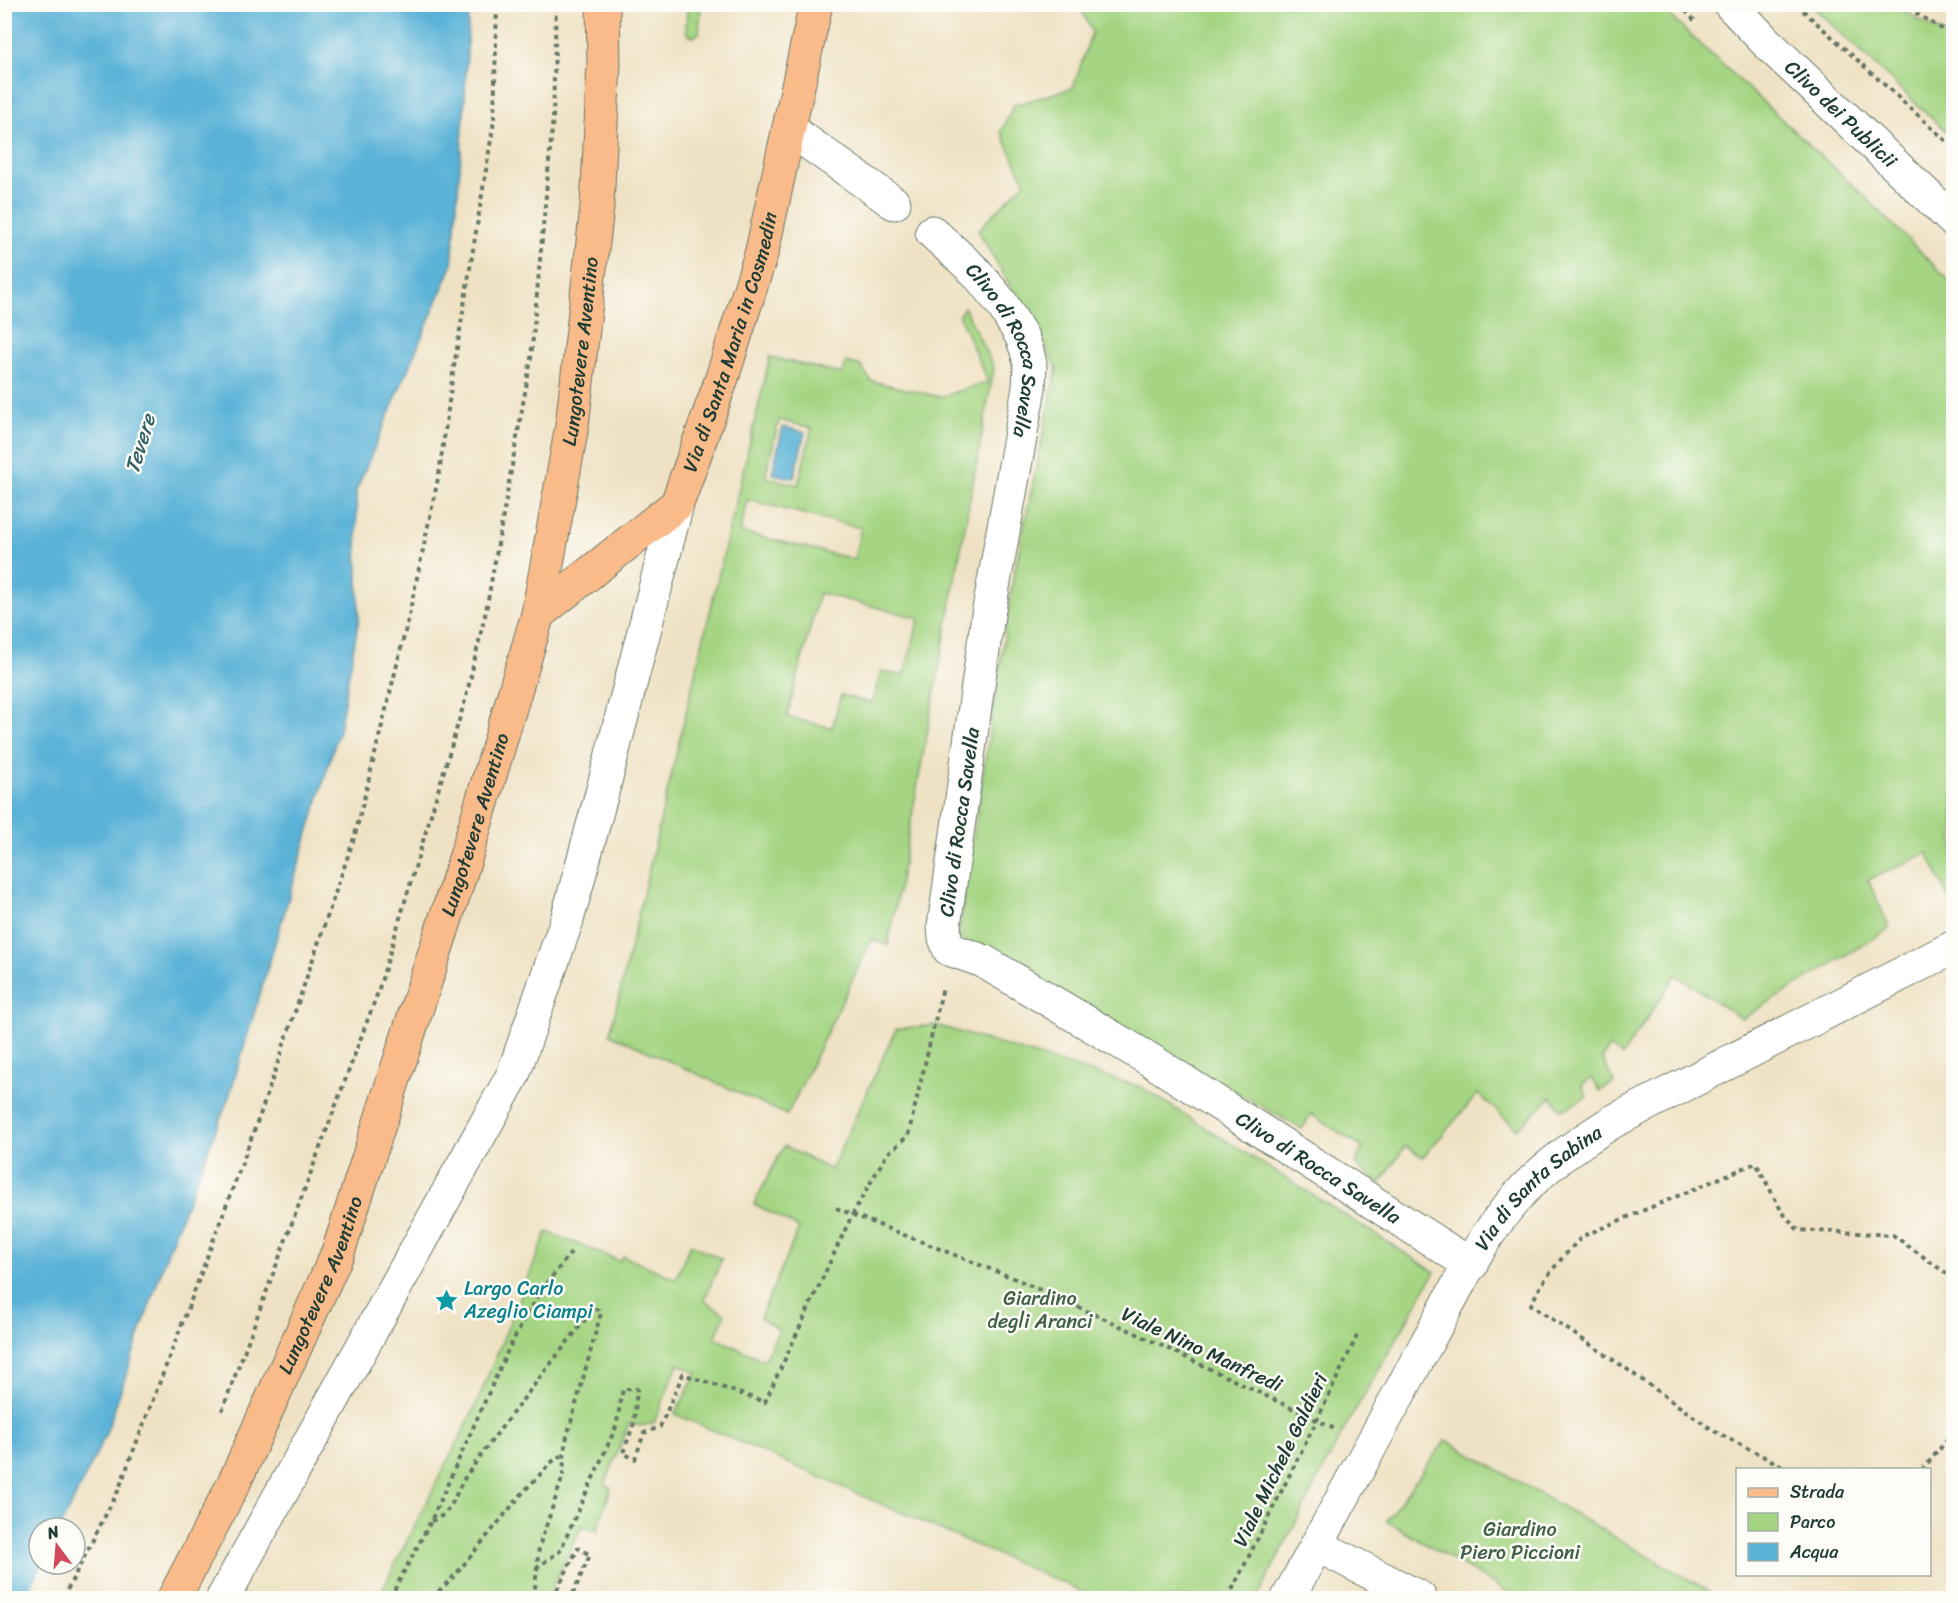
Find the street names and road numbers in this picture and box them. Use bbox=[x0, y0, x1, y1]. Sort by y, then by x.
street label: Clivo dei Publicii bbox=[1776, 51, 1907, 178]
street label: Via di Santa Maria in Cosmedin bbox=[673, 208, 788, 477]
street label: Clivo di Rocca Savella bbox=[957, 253, 1047, 441]
street label: Lungotevere Aventino bbox=[552, 255, 609, 449]
street label: Clivo di Rocca Savella bbox=[929, 724, 990, 919]
street label: Lungotevere Aventino bbox=[431, 729, 520, 921]
street label: Clivo di Rocca Savella bbox=[1228, 1102, 1409, 1235]
street label: Via di Santa Sabina bbox=[1465, 1115, 1610, 1258]
street label: Lungotevere Aventino bbox=[268, 1192, 373, 1380]
street label: Viale Nino Manfredi bbox=[1115, 1297, 1289, 1403]
street label: Viale Michele Galdieri bbox=[1223, 1366, 1338, 1553]

